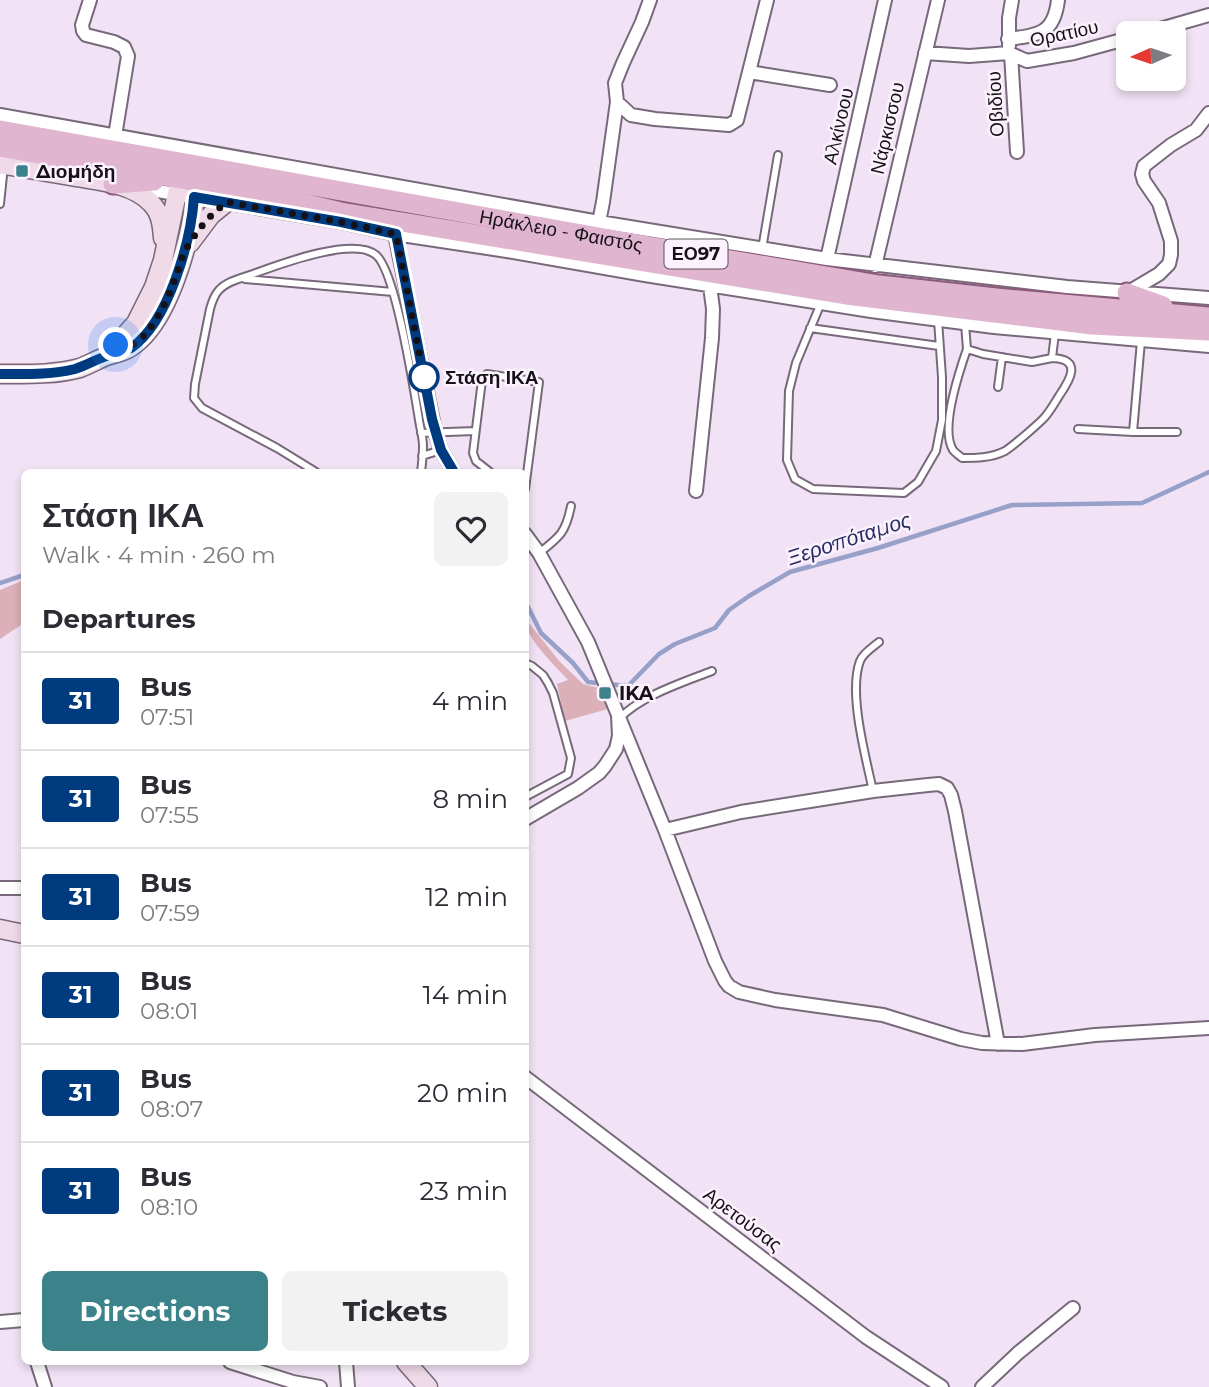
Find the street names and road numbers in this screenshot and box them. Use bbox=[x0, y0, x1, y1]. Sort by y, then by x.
street label: Ορατίου bbox=[1028, 15, 1100, 52]
street label: Οβιδίου bbox=[982, 71, 1009, 137]
street label: Νάρκισσου bbox=[866, 80, 909, 176]
street label: Αλκίνοου bbox=[819, 86, 858, 167]
street label: Ηράκλειο - Φαιστός bbox=[478, 205, 644, 257]
road number: ΕΟ97 bbox=[664, 240, 728, 268]
street label: Αρετούσας bbox=[699, 1183, 786, 1256]

